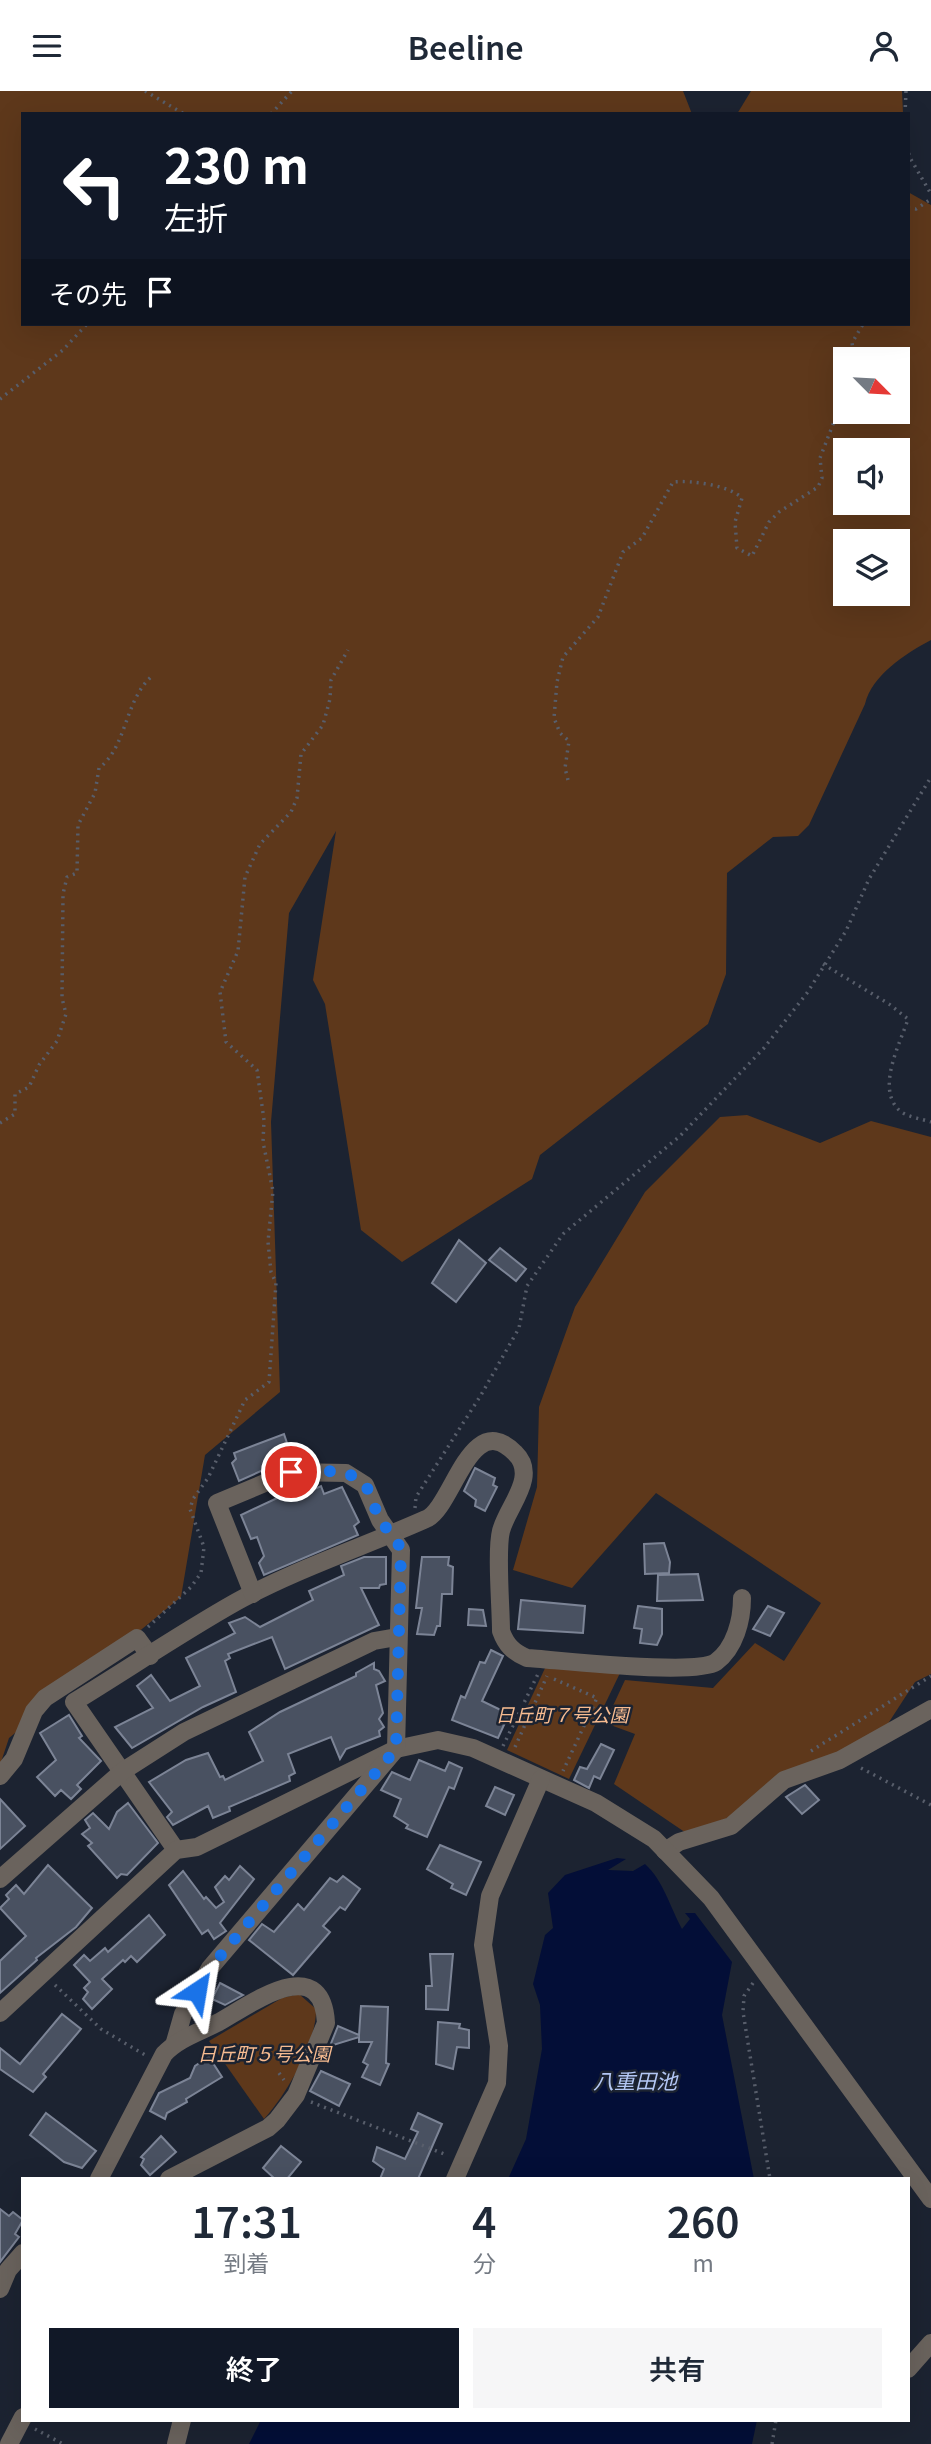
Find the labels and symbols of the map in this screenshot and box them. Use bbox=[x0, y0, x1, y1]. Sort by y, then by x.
north arrow bbox=[833, 347, 910, 423]
pin bbox=[261, 1442, 321, 1502]
park label: 日丘町７号公園 bbox=[495, 1700, 631, 1727]
position arrow bbox=[160, 1954, 234, 2028]
park label: 日丘町５号公園 bbox=[197, 2039, 333, 2066]
water label: 八重田池 bbox=[593, 2065, 679, 2095]

